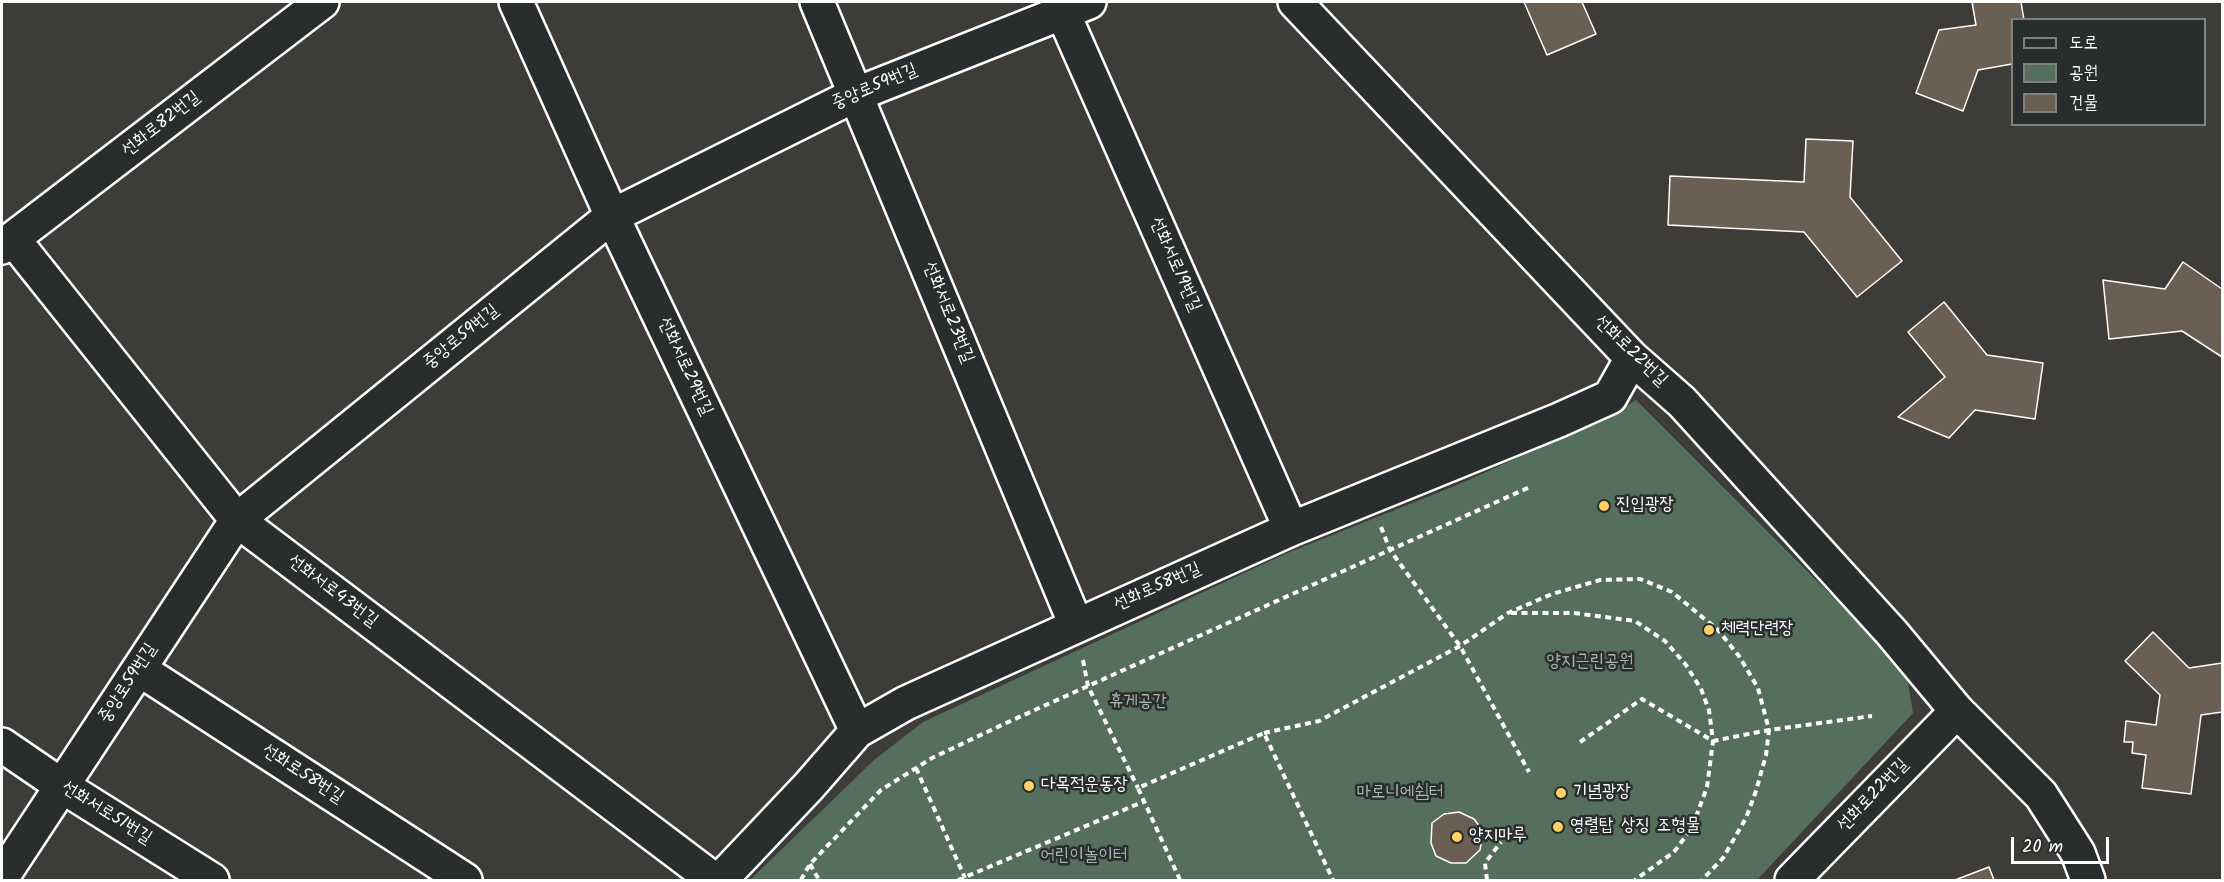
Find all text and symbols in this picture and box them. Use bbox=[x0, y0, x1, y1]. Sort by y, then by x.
legend bbox=[2011, 18, 2206, 126]
text: 도로 bbox=[2069, 29, 2098, 58]
text: 공원 bbox=[2069, 59, 2098, 88]
street label: 중앙로59번길 bbox=[829, 60, 921, 116]
street label: 선화로82번길 bbox=[118, 88, 206, 162]
text: 건물 bbox=[2069, 89, 2098, 118]
street label: 선화서로19번길 bbox=[1144, 214, 1204, 316]
street label: 선화서로23번길 bbox=[917, 259, 977, 367]
street label: 중앙로59번길 bbox=[420, 301, 504, 375]
street label: 선화로22번길 bbox=[1589, 312, 1671, 392]
street label: 선화서로29번길 bbox=[652, 314, 716, 420]
place label: 진입광장 bbox=[1616, 495, 1674, 517]
marker: 진입광장 bbox=[1597, 499, 1611, 513]
street label: 선화서로43번길 bbox=[283, 551, 381, 633]
street label: 선화로58번길 bbox=[1111, 559, 1205, 617]
place label: 체력단련장 bbox=[1721, 619, 1793, 641]
marker: 체력단련장 bbox=[1702, 623, 1716, 637]
street label: 중앙로59번길 bbox=[95, 640, 163, 728]
park label: 양지근린공원 bbox=[1547, 652, 1633, 674]
park label: 휴게공간 bbox=[1109, 692, 1167, 714]
street label: 선화로58번길 bbox=[257, 741, 347, 809]
street label: 선화로22번길 bbox=[1834, 755, 1914, 837]
place label: 다목적운동장 bbox=[1041, 775, 1128, 797]
street label: 선화서로51번길 bbox=[57, 778, 155, 850]
marker: 다목적운동장 bbox=[1022, 779, 1036, 793]
place label: 기념광장 bbox=[1573, 782, 1631, 804]
park label: 마로니에쉼터 bbox=[1357, 783, 1443, 805]
marker: 기념광장 bbox=[1554, 786, 1568, 800]
place label: 영렬탑 상징 조형물 bbox=[1570, 816, 1700, 838]
marker: 영렬탑 상징 조형물 bbox=[1551, 820, 1565, 834]
scale bar bbox=[2014, 825, 2112, 863]
place label: 양지마루 bbox=[1469, 826, 1527, 848]
marker: 양지마루 bbox=[1450, 830, 1464, 844]
text: 20 m bbox=[2022, 833, 2063, 862]
park label: 어린이놀이터 bbox=[1041, 846, 1127, 868]

